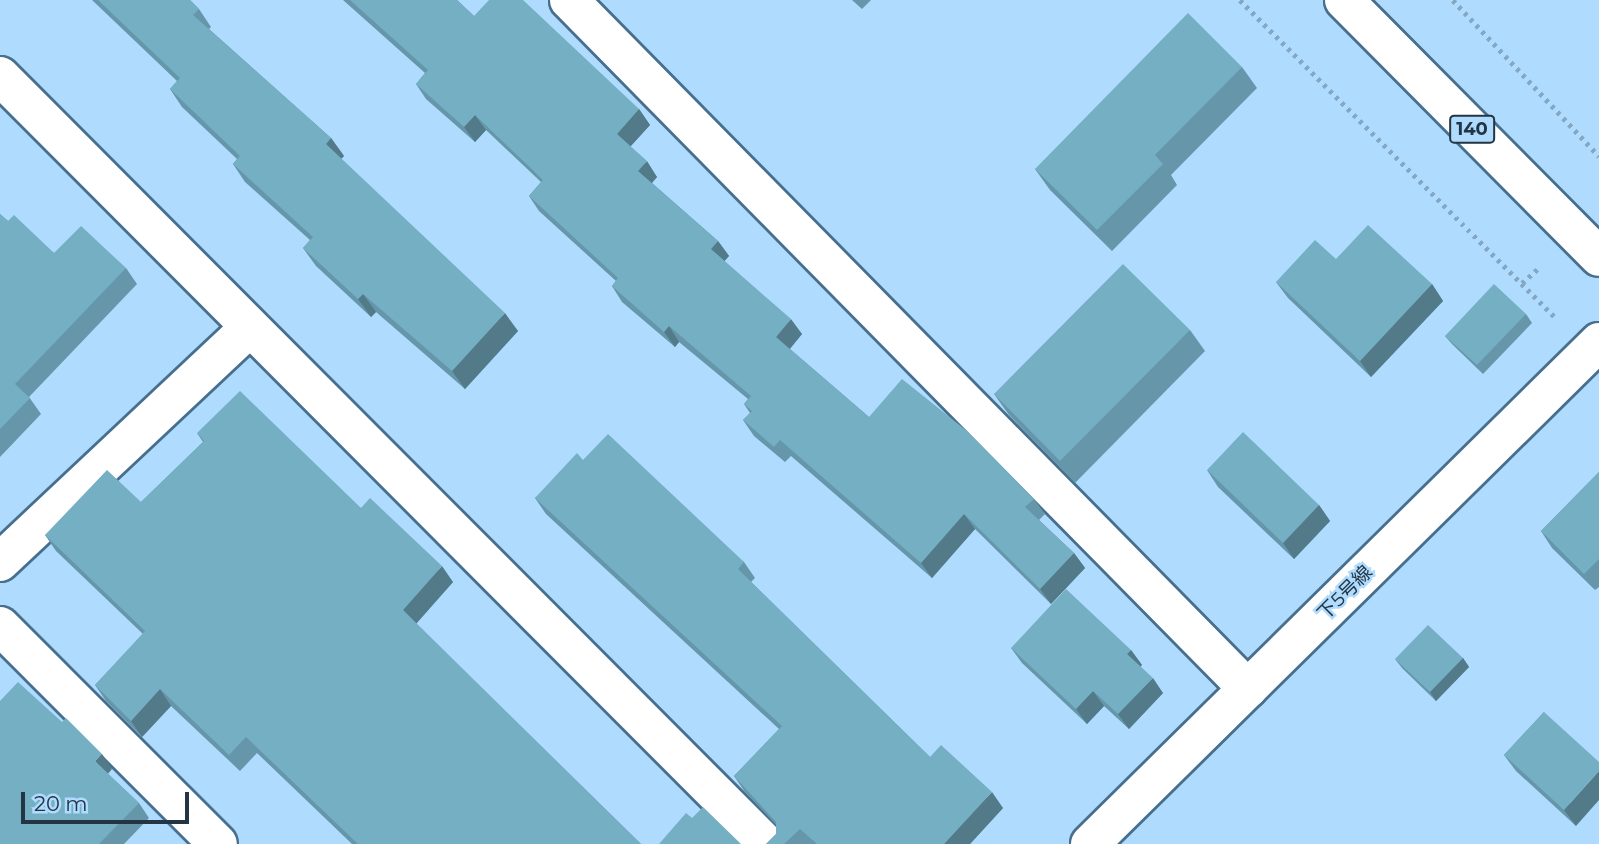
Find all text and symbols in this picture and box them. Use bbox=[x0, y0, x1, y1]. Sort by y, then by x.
road number: 140 bbox=[1448, 114, 1496, 144]
street label: 下5号線 bbox=[1313, 561, 1377, 625]
scale bar bbox=[24, 778, 192, 822]
text: 20 m bbox=[34, 791, 88, 816]

